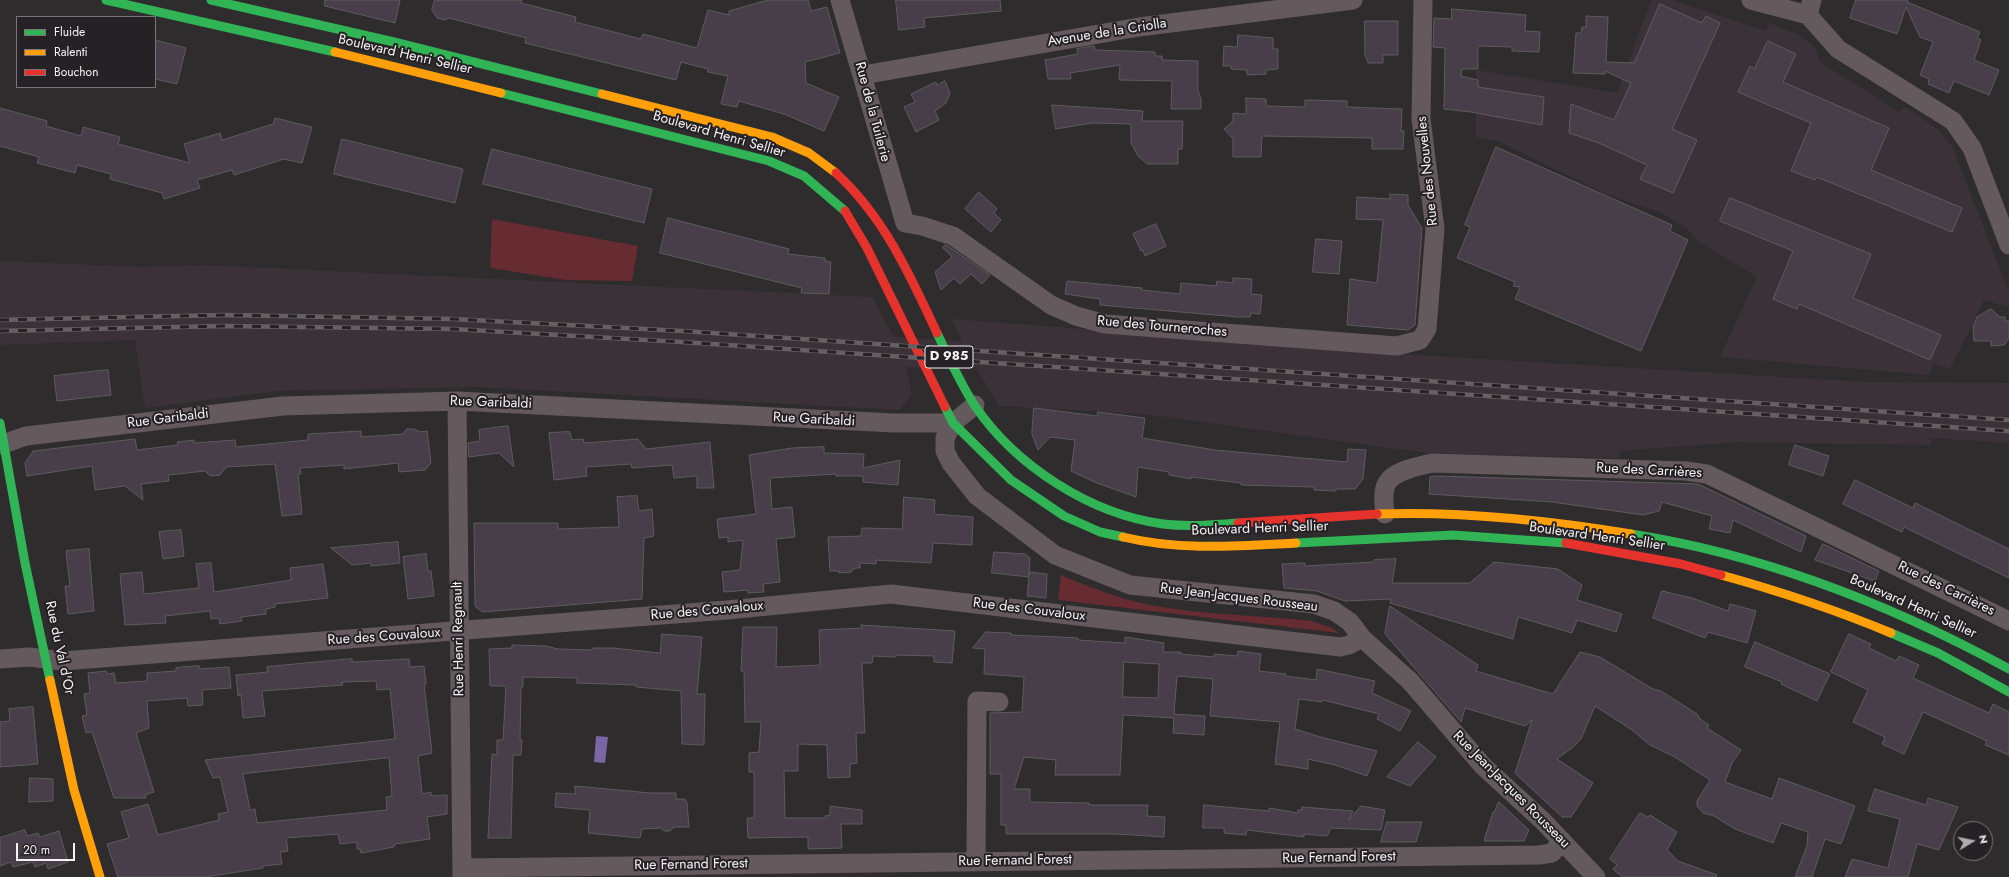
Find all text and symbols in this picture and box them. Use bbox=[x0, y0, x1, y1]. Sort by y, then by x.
street label: Avenue de la Criolla bbox=[1046, 15, 1168, 51]
legend bbox=[16, 16, 156, 88]
text: Fluide bbox=[54, 23, 85, 41]
street label: Boulevard Henri Sellier bbox=[336, 31, 474, 79]
text: Ralenti bbox=[54, 43, 88, 61]
street label: Rue de la Tuilerie bbox=[851, 60, 893, 164]
text: Bouchon bbox=[54, 63, 98, 81]
street label: Boulevard Henri Sellier bbox=[651, 108, 787, 162]
street label: Rue des Nouvelles bbox=[1414, 115, 1442, 227]
street label: Rue des Tourneroches bbox=[1096, 313, 1228, 341]
road number: D 985 bbox=[925, 346, 973, 368]
street label: Rue Garibaldi bbox=[450, 393, 532, 413]
street label: Rue Garibaldi bbox=[126, 406, 210, 432]
street label: Rue Garibaldi bbox=[773, 409, 855, 431]
street label: Rue des Carrières bbox=[1596, 460, 1702, 482]
street label: Boulevard Henri Sellier bbox=[1191, 518, 1329, 540]
street label: Boulevard Henri Sellier bbox=[1528, 519, 1666, 555]
street label: Rue des Carrières bbox=[1895, 558, 1997, 620]
street label: Boulevard Henri Sellier bbox=[1847, 571, 1979, 643]
street label: Rue Jean-Jacques Rousseau bbox=[1159, 580, 1319, 616]
street label: Rue Henri Regnault bbox=[450, 581, 468, 697]
street label: Rue des Couvaloux bbox=[972, 595, 1086, 625]
street label: Rue des Couvaloux bbox=[650, 598, 764, 624]
street label: Rue du Val d'Or bbox=[41, 600, 77, 696]
street label: Rue des Couvaloux bbox=[327, 625, 441, 649]
street label: Rue Jean-Jacques Rousseau bbox=[1449, 728, 1573, 852]
north arrow bbox=[1953, 821, 1993, 861]
text: N bbox=[1975, 833, 1992, 845]
scale bar bbox=[18, 835, 77, 861]
text: 20 m bbox=[23, 841, 50, 859]
street label: Rue Fernand Forest bbox=[1282, 849, 1396, 867]
street label: Rue Fernand Forest bbox=[958, 852, 1072, 870]
street label: Rue Fernand Forest bbox=[634, 856, 748, 874]

